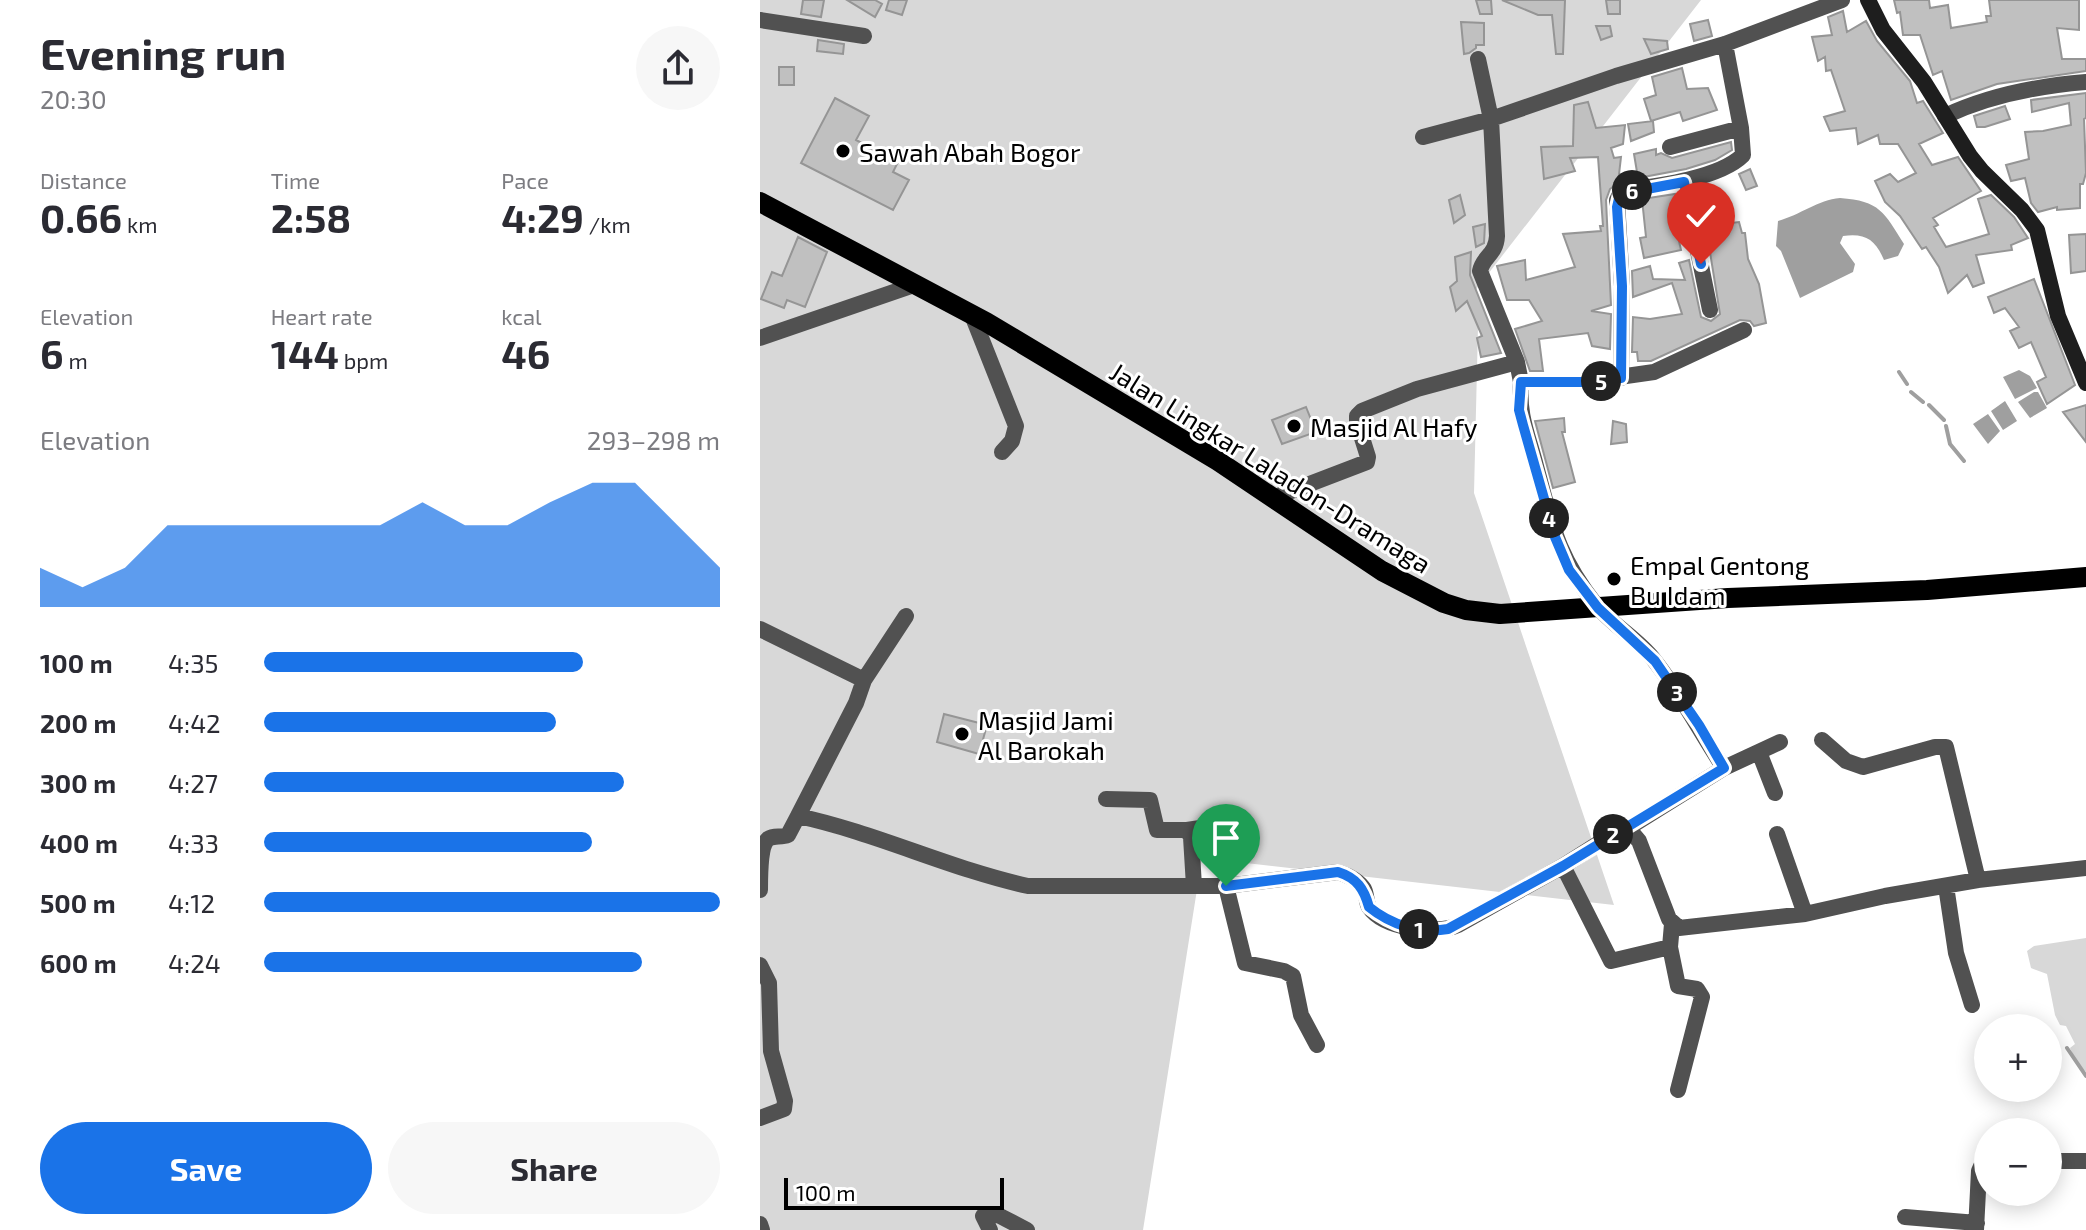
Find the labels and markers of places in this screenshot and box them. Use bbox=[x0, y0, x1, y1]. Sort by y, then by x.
place label: Sawah Abah Bogor bbox=[859, 136, 1080, 167]
marker: Sawah Abah Bogor bbox=[834, 142, 852, 160]
pin: 6 bbox=[1612, 170, 1652, 210]
pin bbox=[1667, 182, 1735, 264]
pin: 5 bbox=[1581, 361, 1621, 401]
place label: Masjid Al Hafy bbox=[1310, 411, 1478, 442]
marker: Masjid Al Hafy bbox=[1285, 417, 1303, 435]
pin: 4 bbox=[1529, 498, 1569, 538]
place label: Empal Gentong Bu Idam bbox=[1630, 549, 1809, 610]
marker: Empal Gentong Bu Idam bbox=[1605, 570, 1623, 588]
pin: 3 bbox=[1657, 672, 1697, 712]
place label: Masjid Jami Al Barokah bbox=[978, 704, 1114, 765]
marker: Masjid Jami Al Barokah bbox=[953, 725, 971, 743]
pin bbox=[1192, 804, 1260, 886]
pin: 2 bbox=[1593, 814, 1633, 854]
pin: 1 bbox=[1399, 909, 1439, 949]

